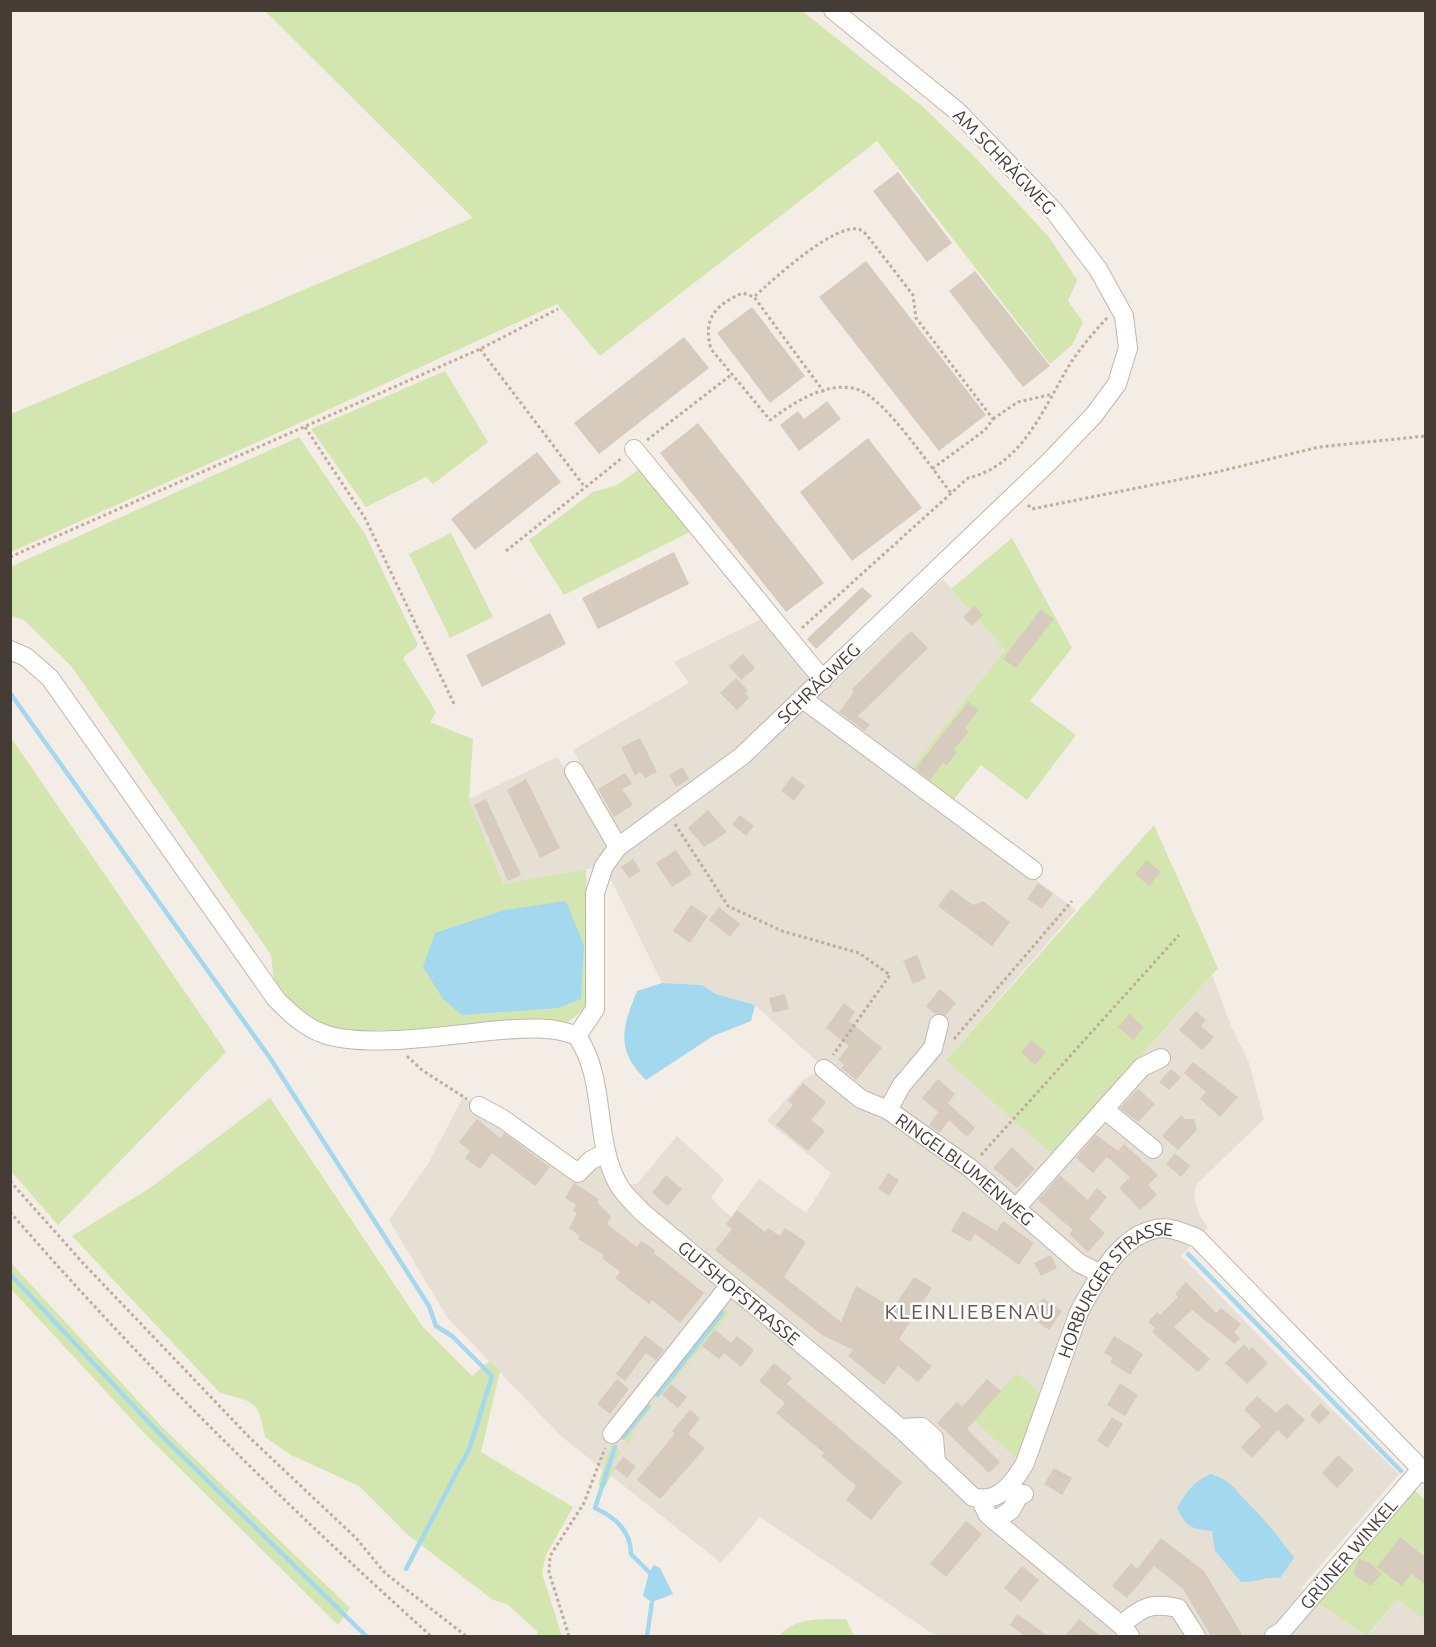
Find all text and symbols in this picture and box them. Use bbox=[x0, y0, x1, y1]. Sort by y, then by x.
street label: AM SCHRÄGWEG bbox=[950, 104, 1060, 218]
street label: SCHRÄGWEG bbox=[773, 639, 864, 727]
street label: RINGELBLUMENWEG bbox=[892, 1109, 1038, 1229]
street label: HORBURGER STRASSE bbox=[1053, 1218, 1174, 1361]
street label: GUTSHOFSTRASSE bbox=[674, 1236, 804, 1349]
district label: KLEINLIEBENAU bbox=[884, 1299, 1056, 1323]
street label: GRÜNER WINKEL bbox=[1296, 1495, 1401, 1613]

